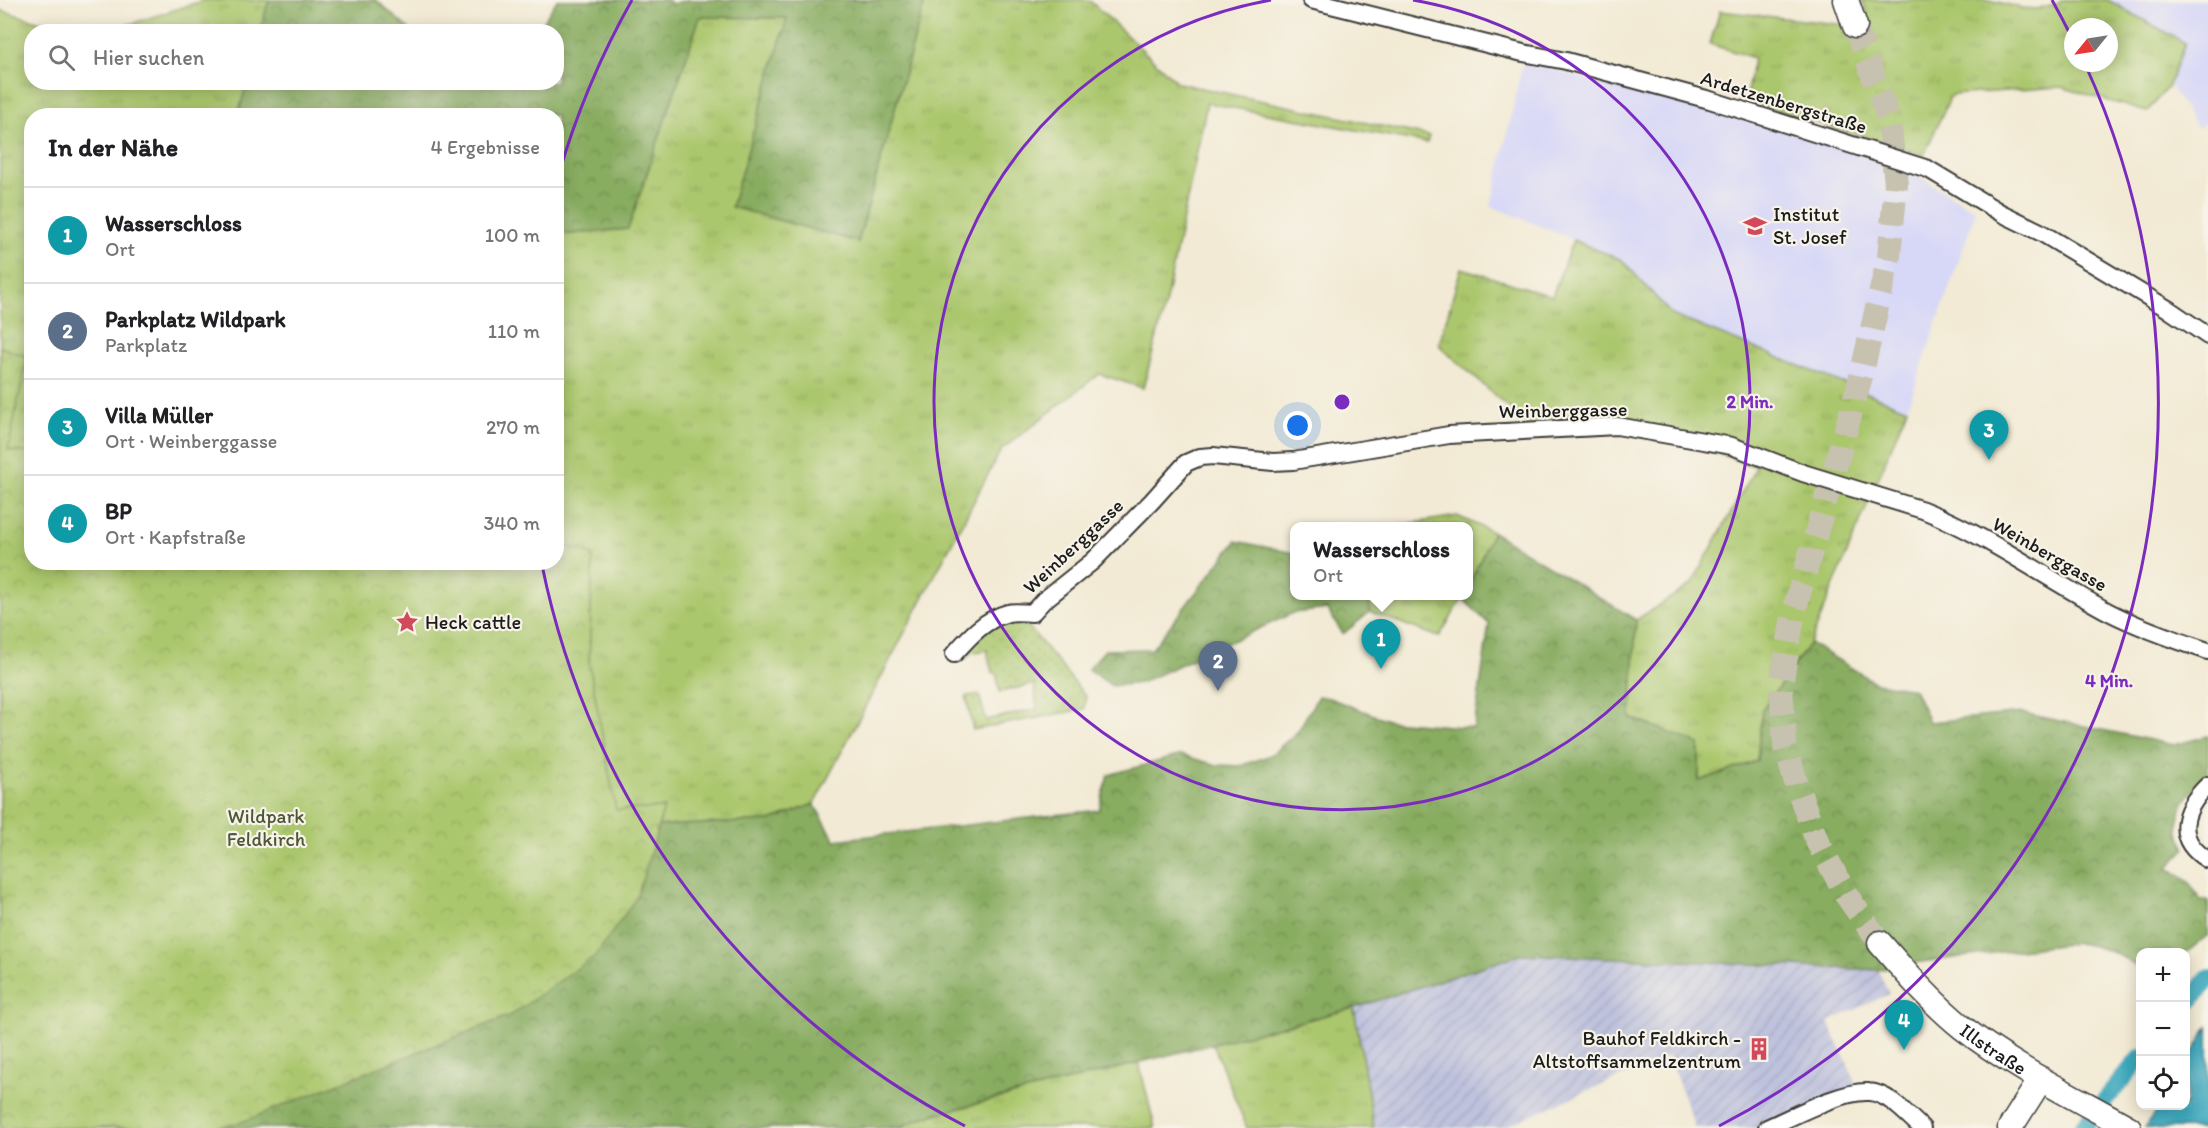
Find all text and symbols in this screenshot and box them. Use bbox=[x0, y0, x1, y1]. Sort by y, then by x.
north arrow bbox=[2064, 18, 2118, 72]
search box bbox=[24, 24, 564, 90]
icon: search bbox=[45, 41, 78, 74]
text: Hier suchen bbox=[93, 44, 204, 71]
street label: Ardetzenbergstraße bbox=[1698, 65, 1870, 139]
text: In der Nähe bbox=[48, 131, 178, 163]
text: 4 Ergebnisse bbox=[430, 135, 540, 159]
place label: Institut St. Josef bbox=[1773, 202, 1847, 249]
text: Wasserschloss bbox=[105, 210, 242, 237]
school or university icon: Institut St. Josef bbox=[1742, 213, 1768, 239]
text: 1 bbox=[63, 223, 72, 247]
text: 100 m bbox=[485, 223, 540, 247]
text: Ort bbox=[105, 237, 135, 261]
text: Parkplatz Wildpark bbox=[105, 306, 286, 333]
text: 2 bbox=[62, 319, 73, 343]
text: 110 m bbox=[488, 319, 540, 343]
text: Parkplatz bbox=[105, 333, 187, 357]
text: 2 Min. bbox=[1727, 391, 1773, 413]
centre of rings bbox=[1332, 392, 1352, 412]
street label: Weinberggasse bbox=[1498, 397, 1628, 423]
text: Villa Müller bbox=[105, 402, 213, 429]
pin: 3 bbox=[1970, 410, 2008, 460]
your location bbox=[1283, 411, 1312, 440]
text: 3 bbox=[62, 415, 73, 439]
text: 270 m bbox=[486, 415, 540, 439]
text: Ort · Weinberggasse bbox=[105, 429, 277, 453]
street label: Weinberggasse bbox=[1018, 493, 1128, 599]
text: BP bbox=[105, 498, 132, 525]
text: 4 bbox=[61, 511, 74, 535]
text: 340 m bbox=[483, 511, 540, 535]
street label: Weinberggasse bbox=[1988, 511, 2112, 597]
popup bbox=[1290, 522, 1473, 600]
text: Ort · Kapfstraße bbox=[105, 525, 246, 549]
text: Wasserschloss bbox=[1313, 536, 1450, 563]
text: Ort bbox=[1313, 563, 1343, 587]
place icon: Heck cattle bbox=[394, 609, 420, 635]
place label: Heck cattle bbox=[425, 610, 521, 634]
pin: 1 bbox=[1362, 620, 1400, 669]
pin: 2 bbox=[1198, 642, 1238, 691]
text: 4 Min. bbox=[2085, 670, 2133, 692]
park label: Wildpark Feldkirch bbox=[227, 804, 306, 851]
map controls bbox=[2136, 948, 2190, 1110]
button: + bbox=[2136, 948, 2190, 1002]
pin: 4 bbox=[1884, 1000, 1924, 1050]
button: − bbox=[2136, 1002, 2190, 1056]
street label: Illstraße bbox=[1955, 1018, 2031, 1080]
place label: Bauhof Feldkirch - Altstoffsammelzentrum bbox=[1533, 1026, 1741, 1073]
building icon: Bauhof Feldkirch - Altstoffsammelzentrum bbox=[1746, 1036, 1772, 1062]
button: locate bbox=[2136, 1056, 2190, 1110]

